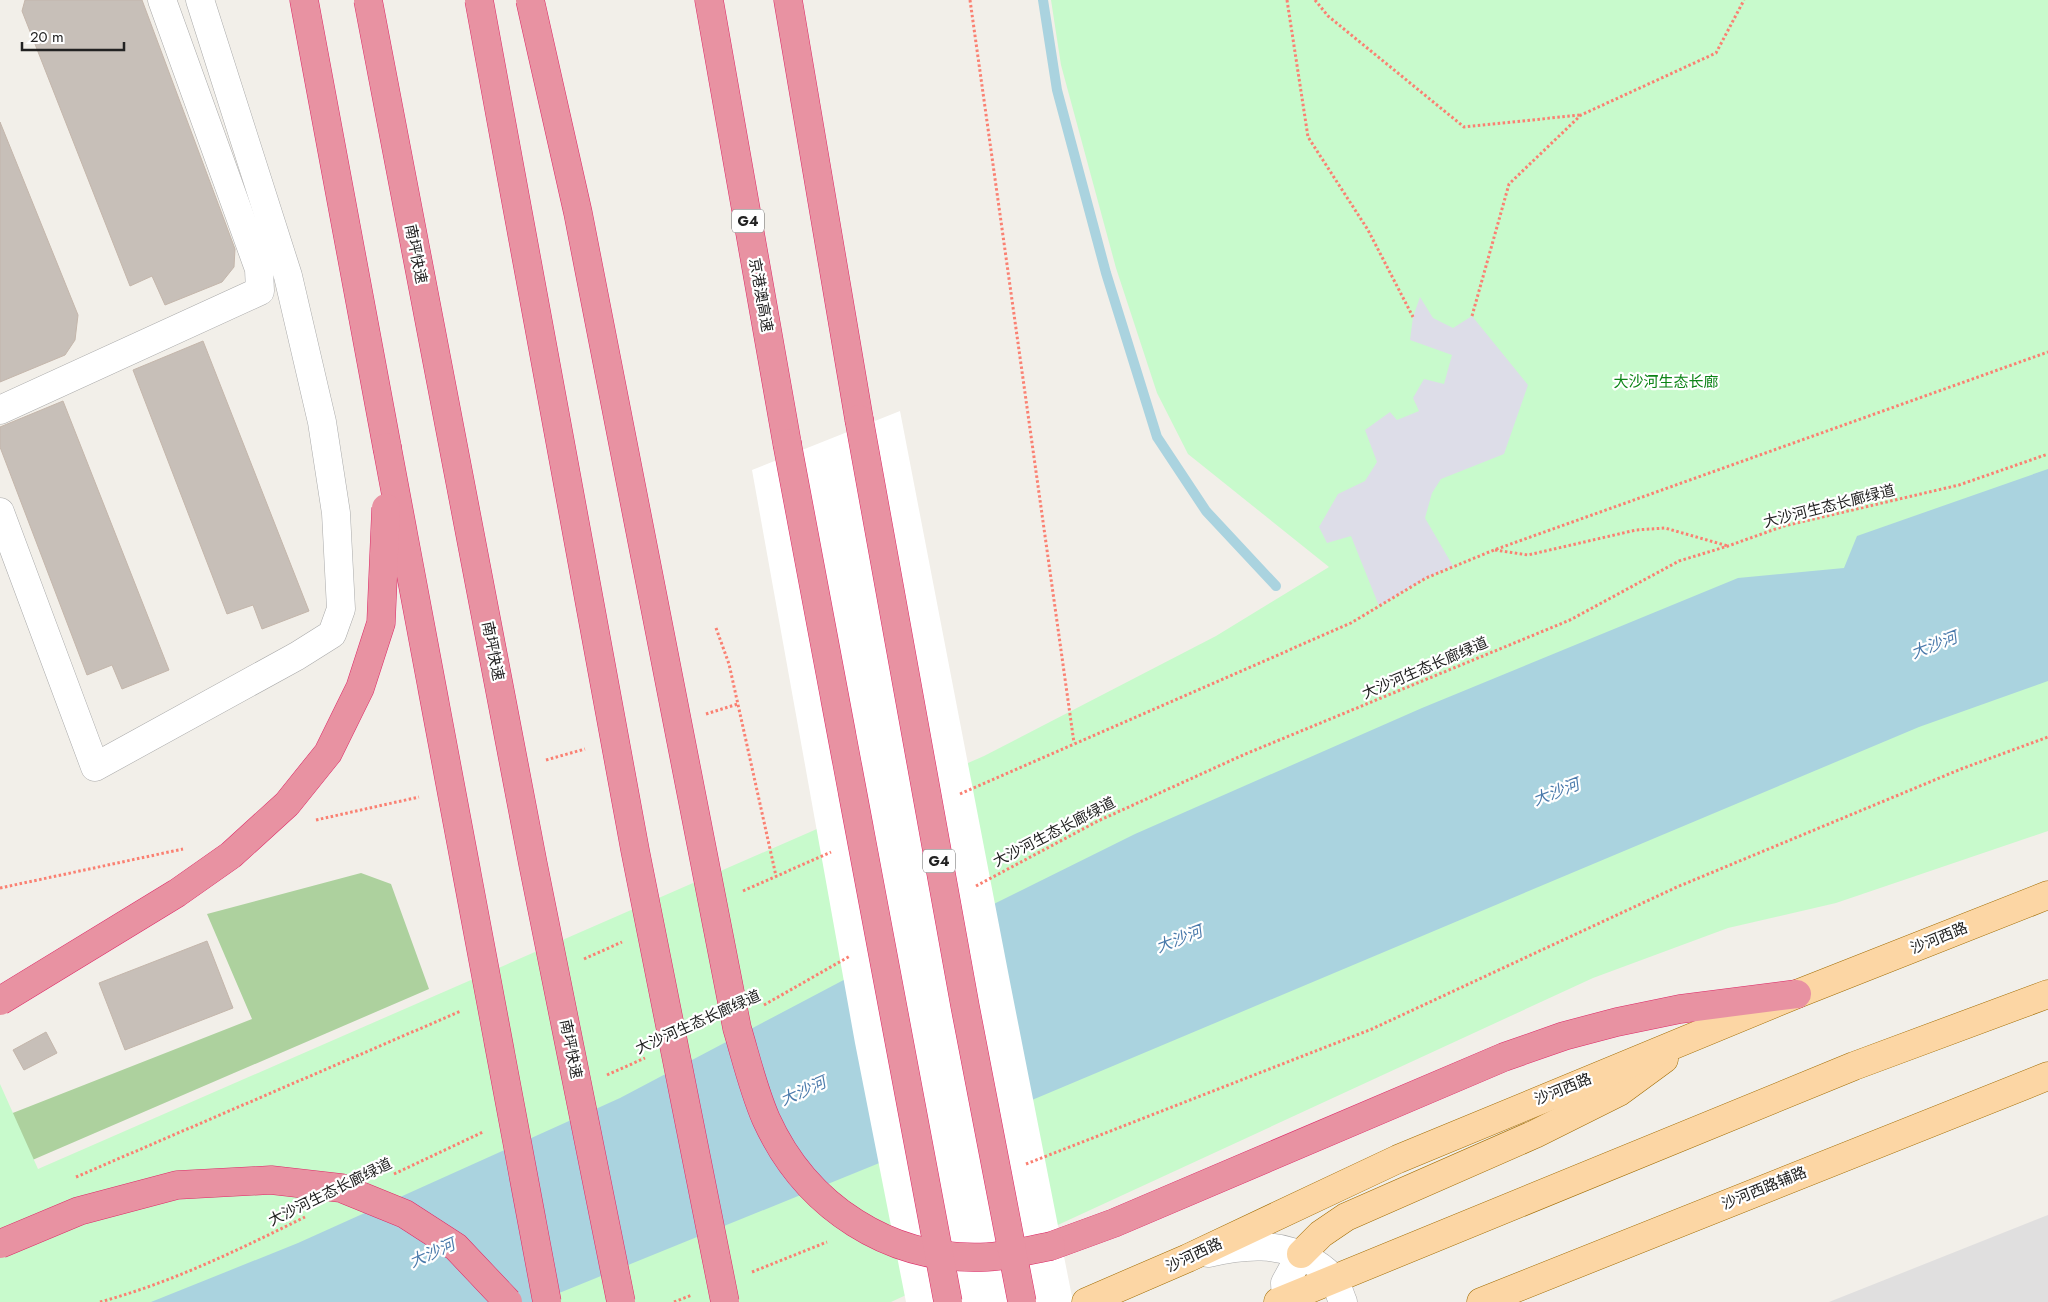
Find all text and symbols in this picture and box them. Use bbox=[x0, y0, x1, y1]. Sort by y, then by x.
scale bar bbox=[22, 20, 125, 52]
text: 20 m bbox=[30, 26, 64, 48]
road number: G4 bbox=[732, 210, 764, 232]
street label: 南坪快速 bbox=[399, 222, 433, 286]
street label: 京港澳高速 bbox=[744, 256, 778, 334]
park label: 大沙河生态长廊 bbox=[1613, 371, 1719, 393]
street label: 大沙河生态长廊绿道 bbox=[1761, 479, 1897, 533]
street label: 南坪快速 bbox=[476, 619, 510, 683]
water label: 大沙河 bbox=[1907, 625, 1963, 664]
street label: 大沙河生态长廊绿道 bbox=[1359, 631, 1491, 705]
water label: 大沙河 bbox=[1529, 772, 1585, 811]
street label: 大沙河生态长廊绿道 bbox=[989, 792, 1119, 872]
road number: G4 bbox=[923, 849, 955, 872]
street label: 沙河西路 bbox=[1907, 917, 1971, 959]
water label: 大沙河 bbox=[1152, 919, 1208, 958]
street label: 大沙河生态长廊绿道 bbox=[632, 984, 764, 1060]
street label: 南坪快速 bbox=[554, 1017, 588, 1081]
street label: 沙河西路 bbox=[1531, 1068, 1595, 1110]
water label: 大沙河 bbox=[776, 1070, 832, 1111]
street label: 大沙河生态长廊绿道 bbox=[265, 1153, 395, 1231]
street label: 沙河西路辅路 bbox=[1718, 1161, 1810, 1215]
water label: 大沙河 bbox=[405, 1232, 461, 1273]
street label: 沙河西路 bbox=[1162, 1232, 1226, 1278]

